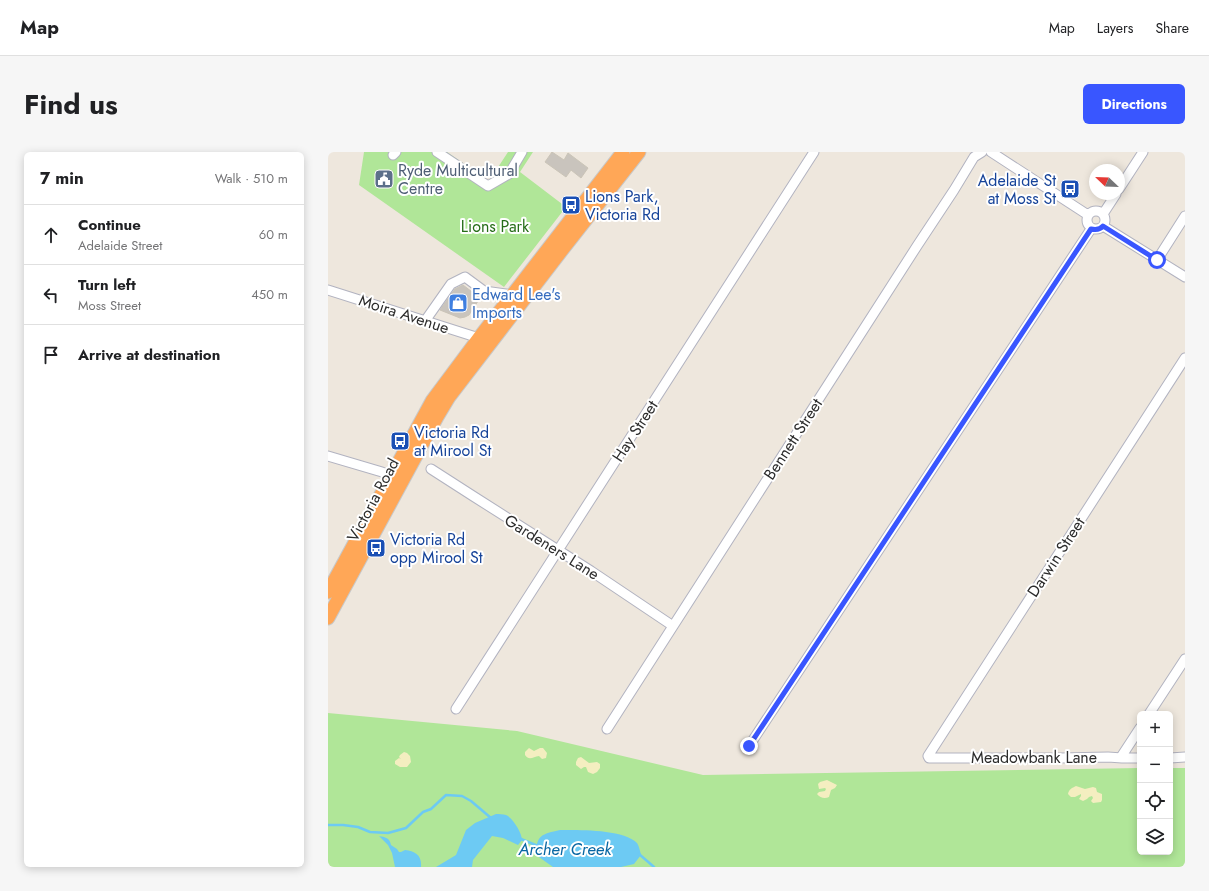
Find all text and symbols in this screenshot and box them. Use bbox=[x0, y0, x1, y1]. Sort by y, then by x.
text: Map bbox=[20, 14, 59, 41]
text: Map bbox=[1049, 18, 1075, 38]
text: Layers bbox=[1097, 18, 1133, 38]
text: Share bbox=[1155, 18, 1189, 38]
text: Find us bbox=[24, 84, 118, 125]
button: Directions bbox=[1083, 84, 1185, 124]
place label: Ryde Multicultural Centre bbox=[398, 159, 518, 200]
north arrow bbox=[1089, 164, 1125, 200]
text: 7 min bbox=[40, 166, 84, 190]
public building icon: Ryde Multicultural Centre bbox=[373, 168, 395, 190]
text: Walk · 510 m bbox=[215, 169, 288, 188]
place label: Adelaide St at Moss St bbox=[978, 169, 1056, 210]
bus stop icon: Adelaide St at Moss St bbox=[1059, 178, 1081, 200]
place label: Lions Park, Victoria Rd bbox=[585, 185, 660, 226]
bus stop icon: Lions Park, Victoria Rd bbox=[560, 194, 582, 216]
text: Continue bbox=[78, 214, 141, 236]
park label: Lions Park bbox=[461, 215, 530, 238]
icon: ahead bbox=[40, 224, 62, 246]
text: 60 m bbox=[259, 225, 288, 244]
text: Adelaide Street bbox=[78, 236, 162, 255]
route start bbox=[1148, 251, 1166, 269]
text: Turn left bbox=[78, 274, 136, 296]
place label: Edward Lee's Imports bbox=[472, 283, 561, 324]
icon: left bbox=[40, 284, 62, 306]
text: 450 m bbox=[251, 285, 288, 304]
street label: Moira Avenue bbox=[356, 289, 452, 339]
shop icon: Edward Lee's Imports bbox=[447, 292, 469, 314]
text: Moss Street bbox=[78, 296, 141, 315]
icon: arrive bbox=[40, 344, 62, 366]
text: Arrive at destination bbox=[78, 344, 220, 366]
street label: Bennett Street bbox=[758, 394, 828, 484]
street label: Hay Street bbox=[607, 396, 664, 466]
place label: Victoria Rd at Mirool St bbox=[414, 421, 491, 462]
bus stop icon: Victoria Rd at Mirool St bbox=[389, 430, 411, 452]
street label: Victoria Road bbox=[341, 454, 405, 546]
street label: Gardeners Lane bbox=[500, 509, 604, 585]
street label: Darwin Street bbox=[1022, 512, 1090, 601]
place label: Victoria Rd opp Mirool St bbox=[390, 528, 483, 569]
bus stop icon: Victoria Rd opp Mirool St bbox=[365, 537, 387, 559]
map controls bbox=[1137, 711, 1173, 855]
button: + bbox=[1137, 711, 1173, 747]
route end bbox=[740, 737, 758, 755]
street label: Meadowbank Lane bbox=[971, 746, 1097, 769]
button: − bbox=[1137, 747, 1173, 783]
button: locate bbox=[1137, 783, 1173, 819]
button: layers bbox=[1137, 819, 1173, 855]
water label: Archer Creek bbox=[517, 837, 612, 861]

